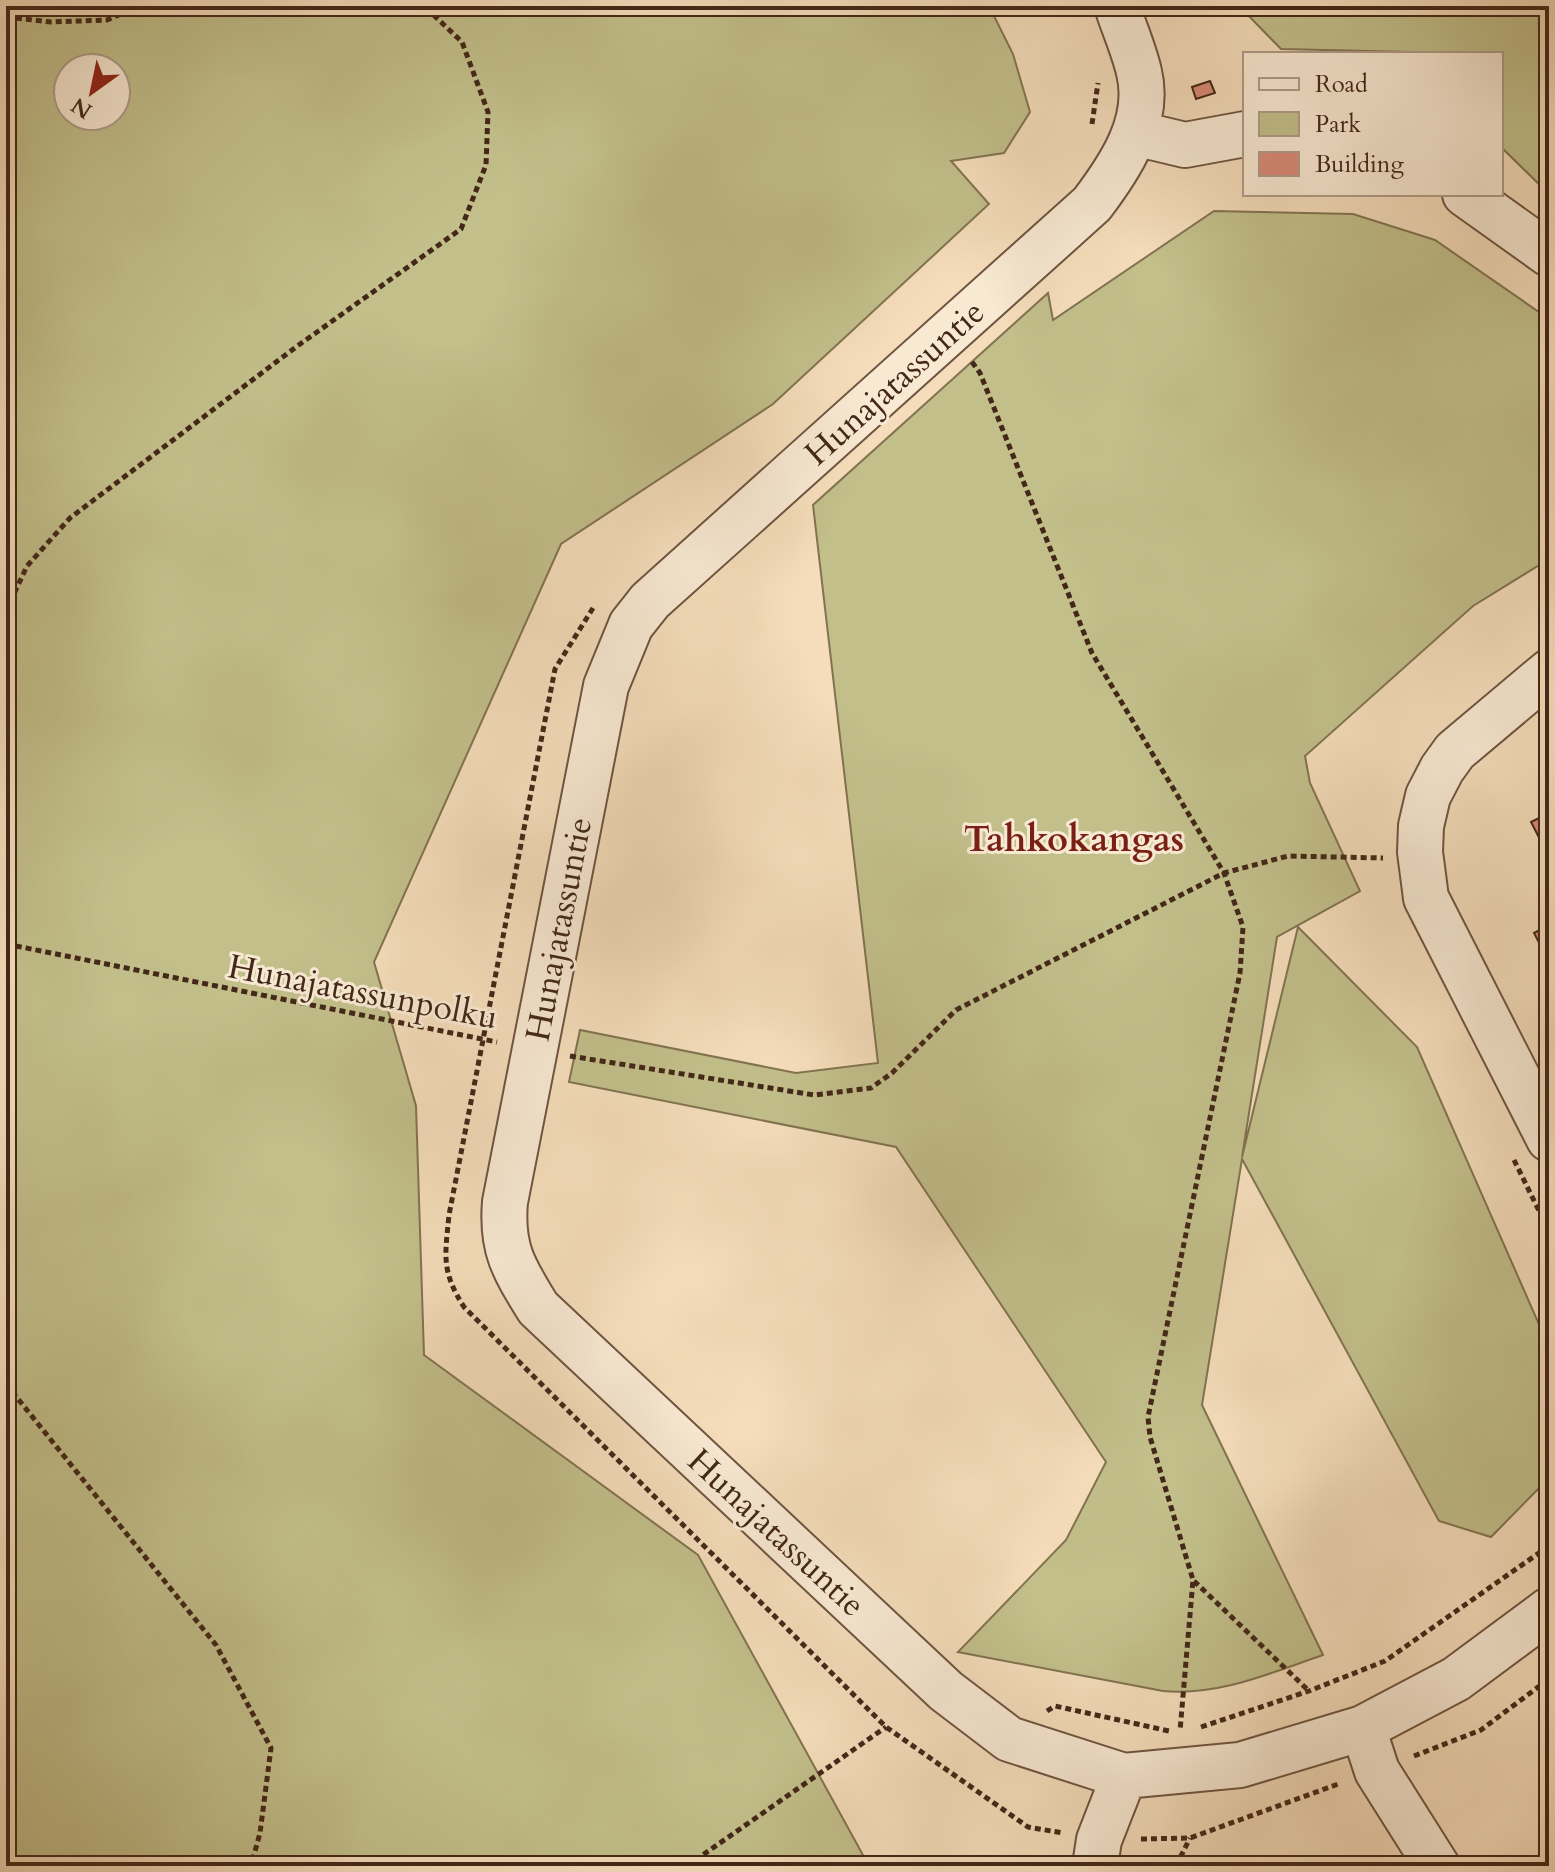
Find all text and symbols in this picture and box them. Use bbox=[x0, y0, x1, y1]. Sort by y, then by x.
north arrow bbox=[52, 52, 132, 132]
legend bbox=[1243, 52, 1503, 196]
text: Road bbox=[1315, 68, 1368, 101]
text: N bbox=[65, 90, 98, 126]
text: Park bbox=[1315, 108, 1361, 141]
text: Building bbox=[1315, 148, 1405, 181]
street label: Hunajatassuntie bbox=[795, 290, 995, 476]
street label: Hunajatassuntie bbox=[515, 813, 603, 1045]
district label: Tahkokangas bbox=[964, 815, 1184, 864]
street label: Hunajatassunpolku bbox=[224, 943, 501, 1041]
street label: Hunajatassuntie bbox=[678, 1438, 875, 1627]

